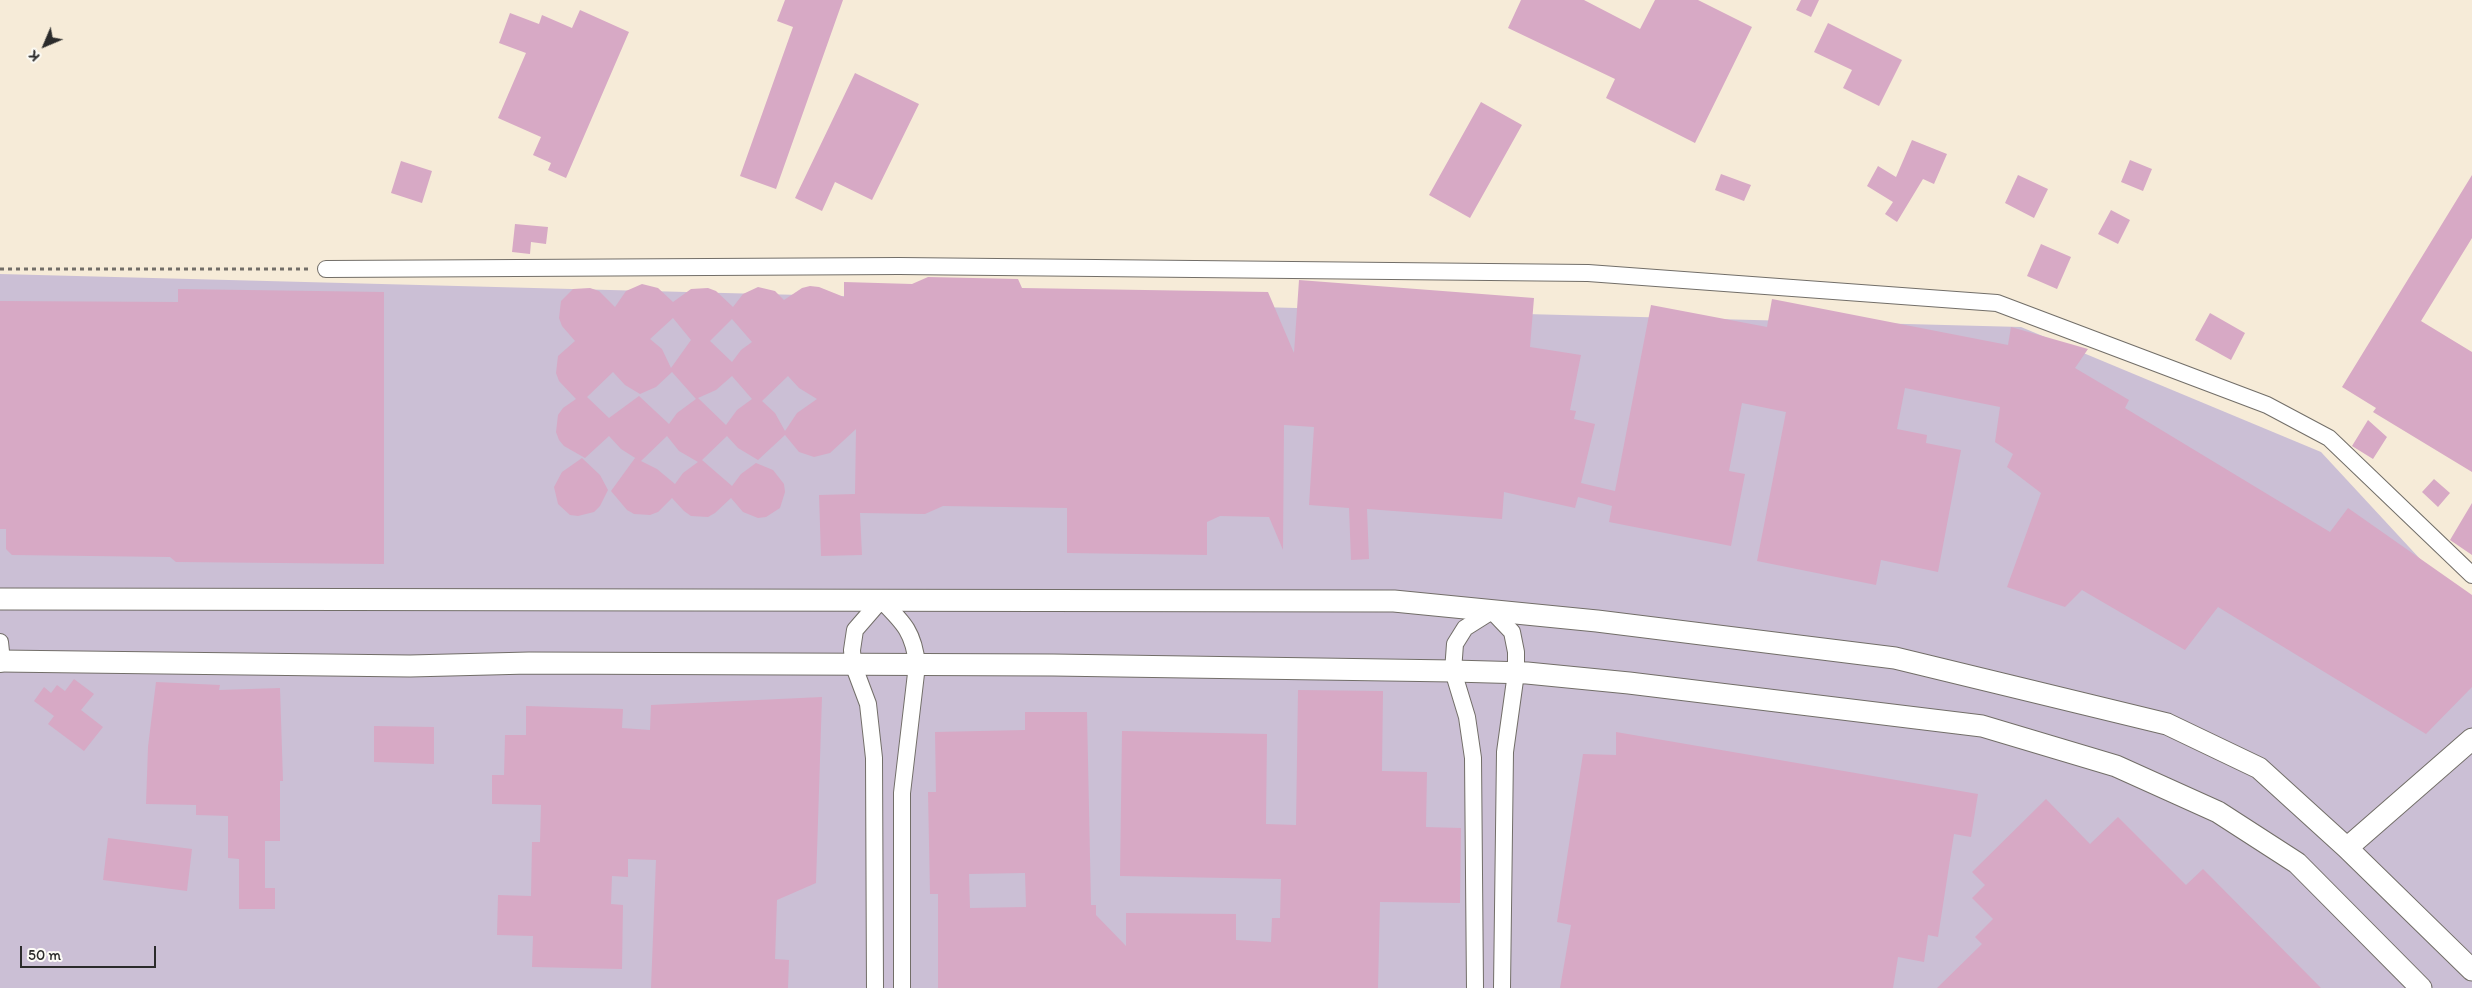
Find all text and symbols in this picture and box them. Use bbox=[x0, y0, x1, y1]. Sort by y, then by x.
north arrow bbox=[20, 20, 70, 70]
text: K bbox=[25, 47, 43, 65]
scale bar bbox=[22, 936, 159, 968]
text: 50 m bbox=[28, 946, 61, 964]

